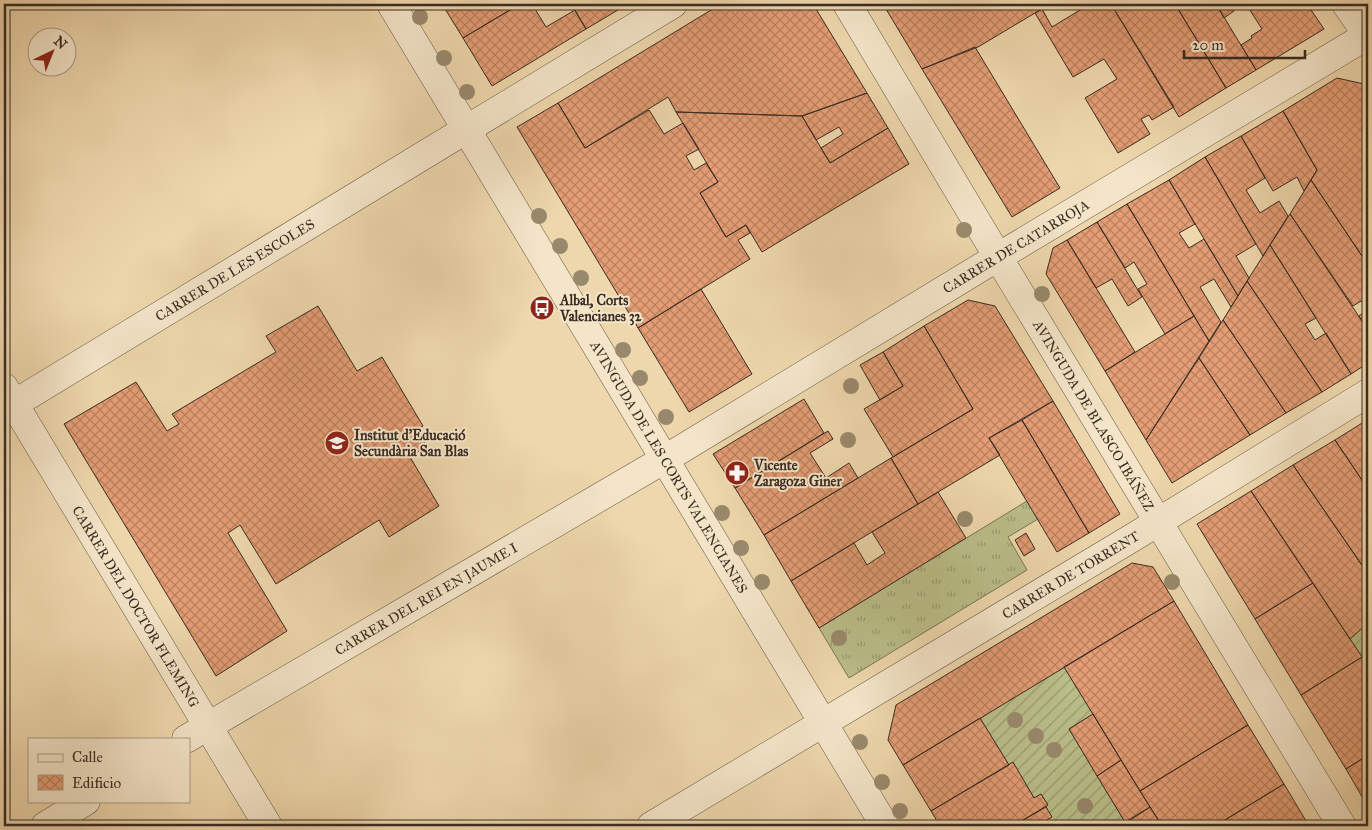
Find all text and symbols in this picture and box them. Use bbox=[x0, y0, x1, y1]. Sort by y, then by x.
north arrow bbox=[28, 28, 78, 78]
scale bar bbox=[1184, 28, 1306, 60]
text: N bbox=[50, 33, 71, 53]
text: 20 m bbox=[1192, 36, 1224, 54]
street label: CARRER DE CATARROJA bbox=[940, 196, 1093, 297]
street label: CARRER DE LES ESCOLES bbox=[152, 215, 318, 325]
place label: Albal, Corts Valencianes 32 bbox=[559, 292, 643, 326]
bus stop icon: Albal, Corts Valencianes 32 bbox=[529, 295, 555, 321]
street label: AVINGUDA DE BLASCO IBÁÑEZ bbox=[1029, 316, 1158, 515]
street label: AVINGUDA DE LES CORTS VALENCIANES bbox=[586, 337, 752, 596]
place label: Institut d'Educació Secundària San Blas bbox=[354, 427, 468, 460]
school or university icon: Institut d'Educació Secundària San Blas bbox=[324, 430, 350, 456]
place label: Vicente Zaragoza Giner bbox=[753, 457, 842, 491]
pharmacy icon: Vicente Zaragoza Giner bbox=[724, 460, 750, 486]
street label: CARRER DEL DOCTOR FLEMING bbox=[69, 503, 203, 710]
street label: CARRER DE TORRENT bbox=[999, 527, 1143, 622]
street label: CARRER DEL REI EN JAUME I bbox=[332, 539, 520, 659]
legend bbox=[28, 738, 190, 802]
text: Calle bbox=[72, 748, 103, 766]
text: Edificio bbox=[72, 774, 121, 792]

